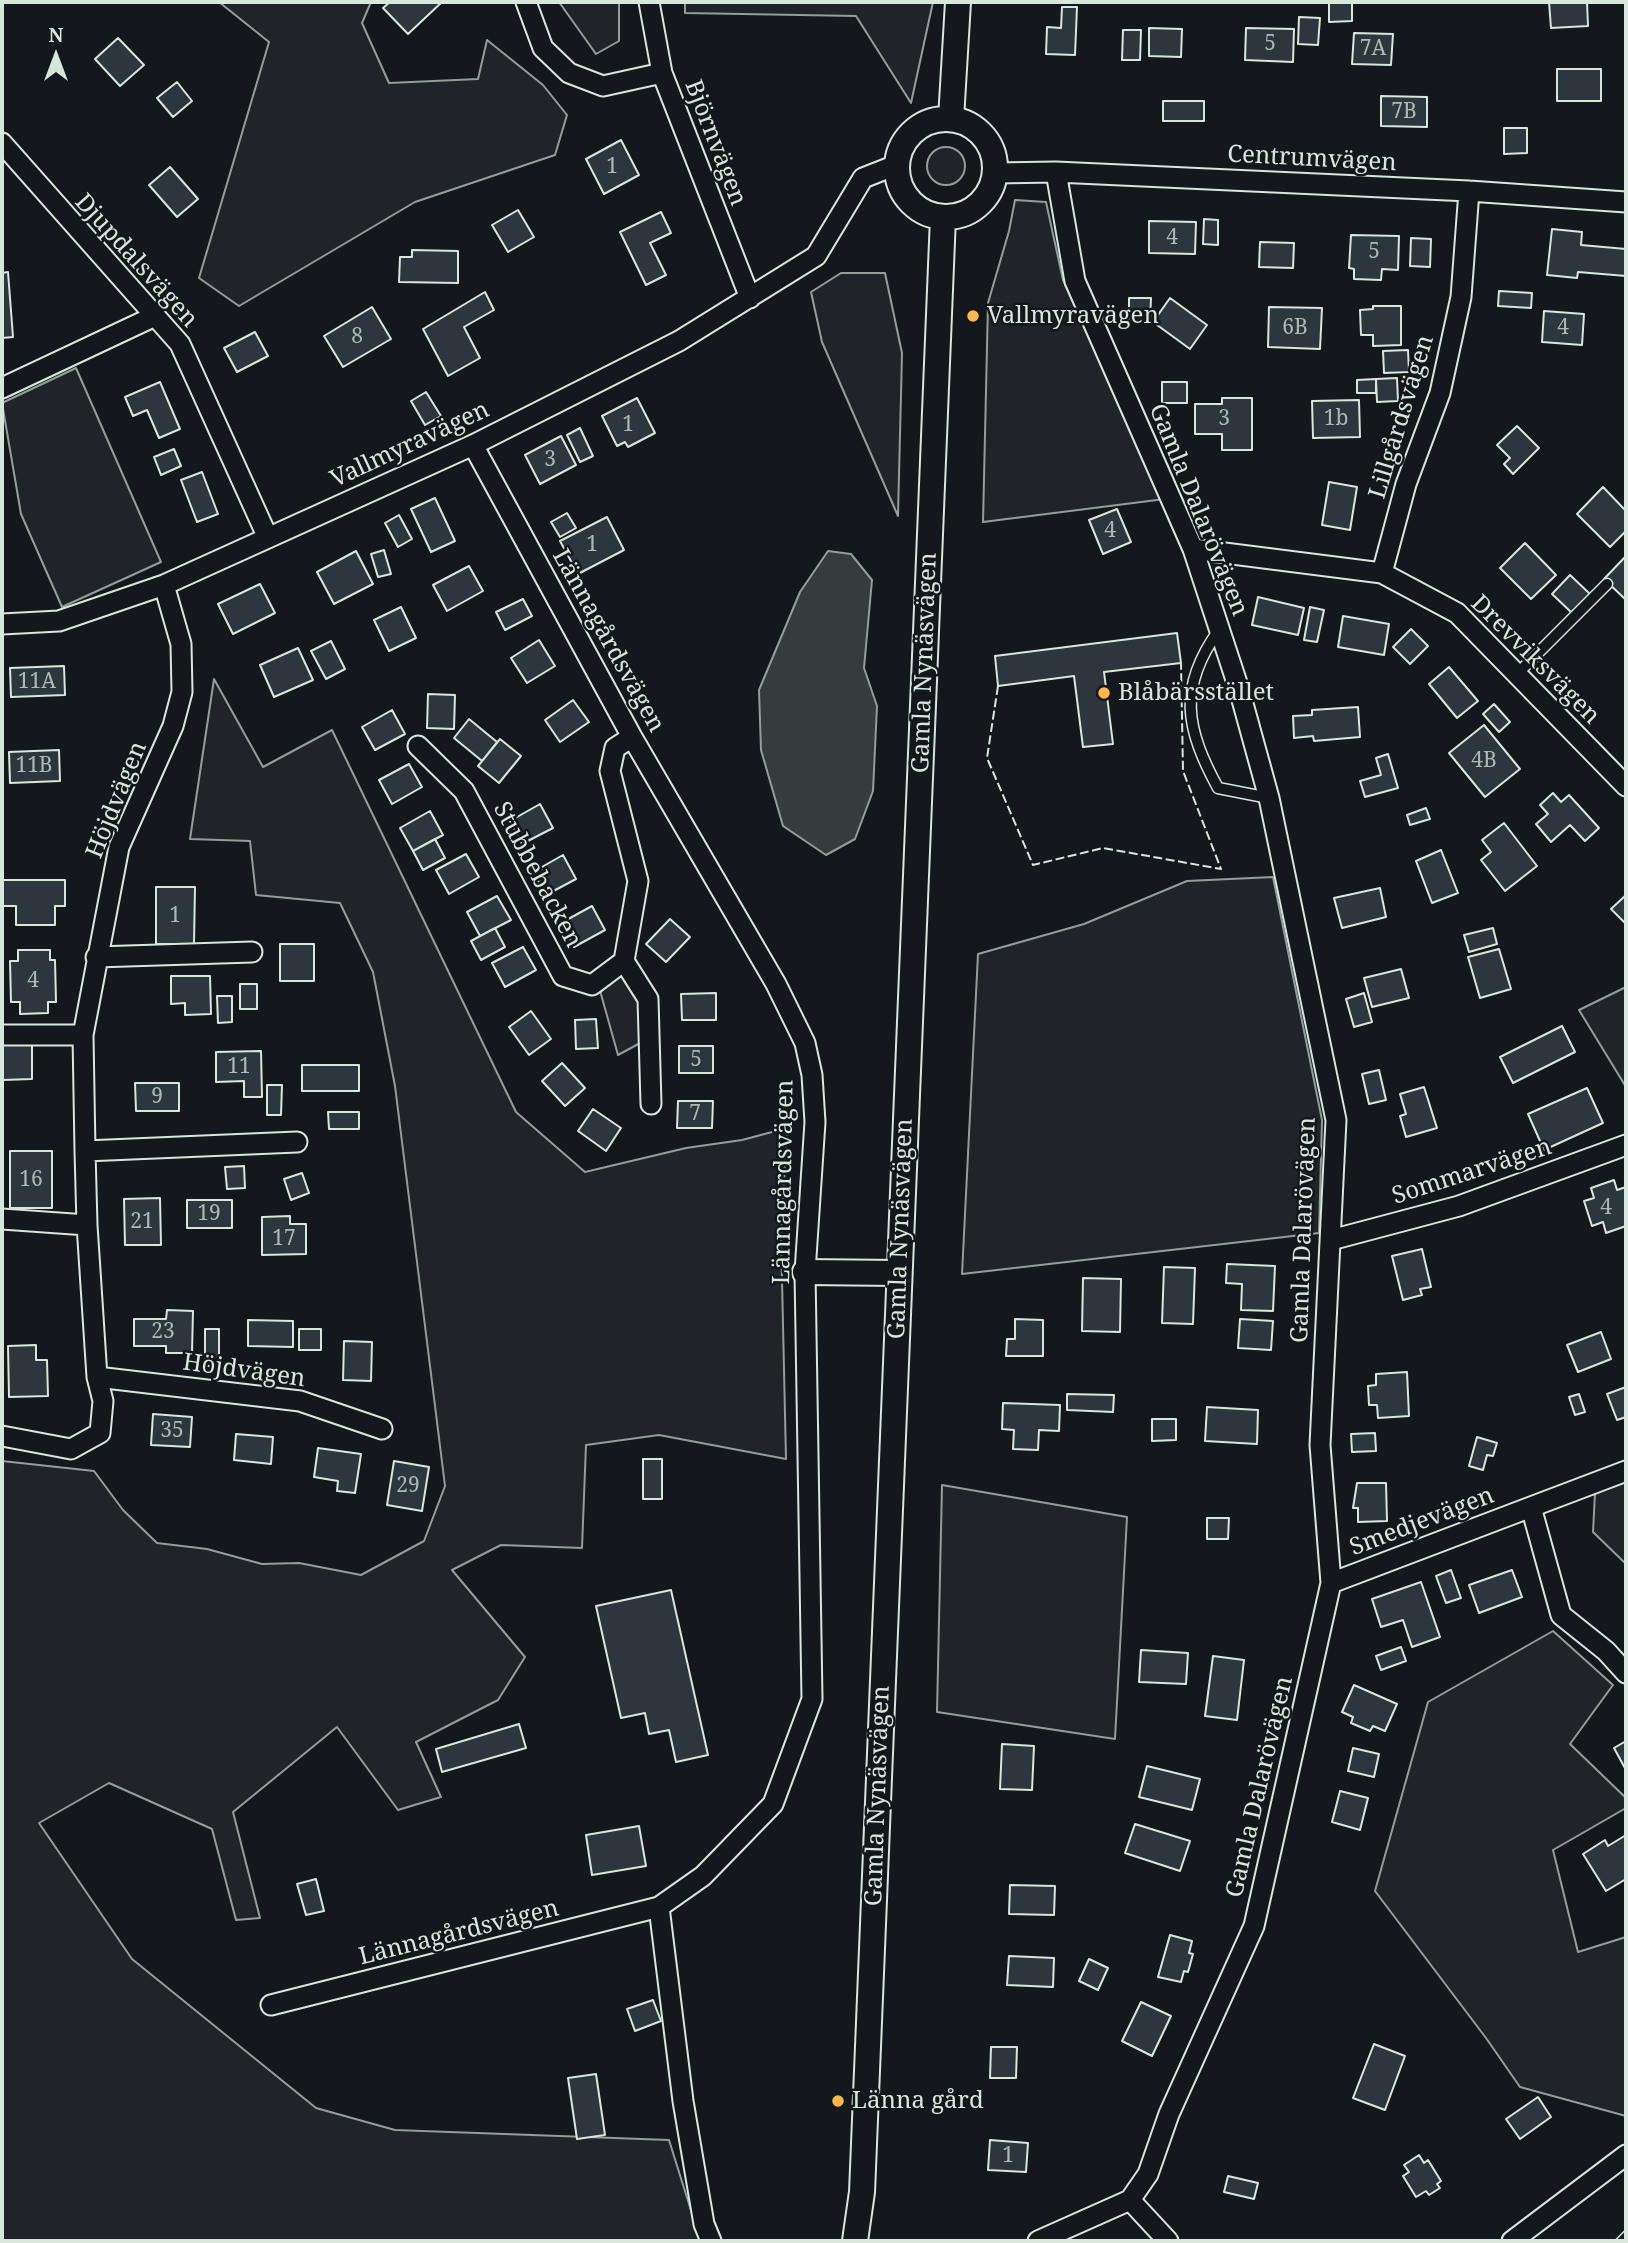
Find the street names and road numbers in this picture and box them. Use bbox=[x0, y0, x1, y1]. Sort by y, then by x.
street label: Björnvägen bbox=[678, 76, 752, 210]
street label: Centrumvägen bbox=[1227, 140, 1397, 178]
street label: Djupdalsvägen bbox=[68, 188, 204, 334]
street label: Lillgårdsvägen bbox=[1363, 332, 1441, 502]
street label: Vallmyravägen bbox=[326, 396, 494, 494]
street label: Gamla Dalarövägen bbox=[1142, 400, 1254, 620]
street label: Lännagårdsvägen bbox=[546, 544, 670, 738]
street label: Gamla Nynäsvägen bbox=[907, 552, 943, 774]
street label: Drevviksvägen bbox=[1465, 590, 1605, 730]
street label: Höjdvägen bbox=[81, 737, 153, 863]
street label: Stubbebacken bbox=[486, 797, 588, 953]
street label: Lännagårdsvägen bbox=[768, 1079, 800, 1285]
street label: Gamla Dalarövägen bbox=[1286, 1116, 1322, 1344]
street label: Gamla Nynäsvägen bbox=[883, 1118, 919, 1340]
street label: Sommarvägen bbox=[1389, 1133, 1555, 1211]
street label: Höjdvägen bbox=[181, 1348, 307, 1394]
street label: Smedjevägen bbox=[1346, 1481, 1498, 1563]
street label: Gamla Dalarövägen bbox=[1221, 1674, 1299, 1900]
street label: Gamla Nynäsvägen bbox=[860, 1685, 896, 1907]
street label: Lännagårdsvägen bbox=[356, 1894, 562, 1972]

